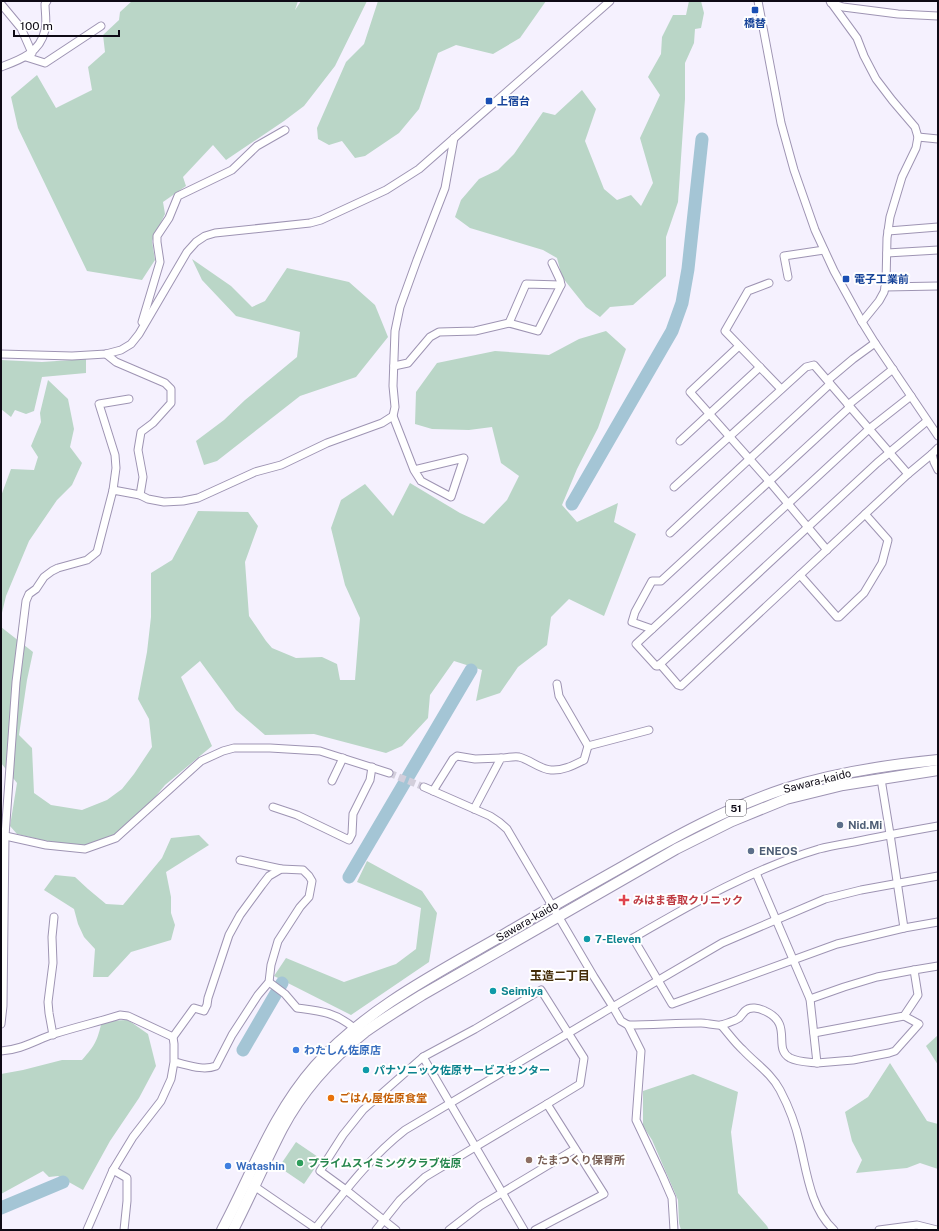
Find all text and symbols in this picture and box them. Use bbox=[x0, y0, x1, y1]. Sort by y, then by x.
marker: 橋替 bbox=[750, 5, 760, 15]
scale bar bbox=[14, 12, 119, 38]
place label: 橋替 bbox=[744, 17, 766, 29]
text: 100 m bbox=[20, 19, 53, 33]
place label: 上宿台 bbox=[497, 95, 530, 107]
marker: 上宿台 bbox=[484, 96, 494, 106]
place label: 電子工業前 bbox=[854, 273, 909, 285]
marker: 電子工業前 bbox=[841, 274, 851, 284]
street label: Sawara-kaido bbox=[782, 767, 852, 795]
road number: 51 bbox=[726, 800, 746, 816]
place label: Nid.Mi bbox=[848, 819, 882, 831]
marker: Nid.Mi bbox=[835, 820, 845, 830]
place label: ENEOS bbox=[759, 845, 798, 857]
marker: ENEOS bbox=[746, 846, 756, 856]
marker: みはま香取クリニック bbox=[618, 894, 630, 906]
place label: みはま香取クリニック bbox=[633, 894, 743, 906]
street label: Sawara-kaido bbox=[494, 898, 560, 944]
place label: 7-Eleven bbox=[595, 933, 641, 945]
marker: 7-Eleven bbox=[582, 934, 592, 944]
district label: 玉造二丁目 bbox=[530, 969, 590, 983]
place label: Seimiya bbox=[501, 985, 543, 997]
marker: Seimiya bbox=[488, 986, 498, 996]
place label: わたしん佐原店 bbox=[304, 1044, 381, 1056]
marker: わたしん佐原店 bbox=[291, 1045, 301, 1055]
place label: パナソニック佐原サービスセンター bbox=[374, 1064, 550, 1076]
marker: パナソニック佐原サービスセンター bbox=[361, 1065, 371, 1075]
place label: ごはん屋佐原食堂 bbox=[339, 1092, 427, 1104]
marker: ごはん屋佐原食堂 bbox=[326, 1093, 336, 1103]
place label: たまつくり保育所 bbox=[537, 1154, 625, 1166]
marker: たまつくり保育所 bbox=[524, 1155, 534, 1165]
place label: プライムスイミングクラブ佐原 bbox=[308, 1157, 462, 1169]
marker: プライムスイミングクラブ佐原 bbox=[295, 1158, 305, 1168]
place label: Watashin bbox=[236, 1160, 285, 1172]
marker: Watashin bbox=[223, 1161, 233, 1171]

